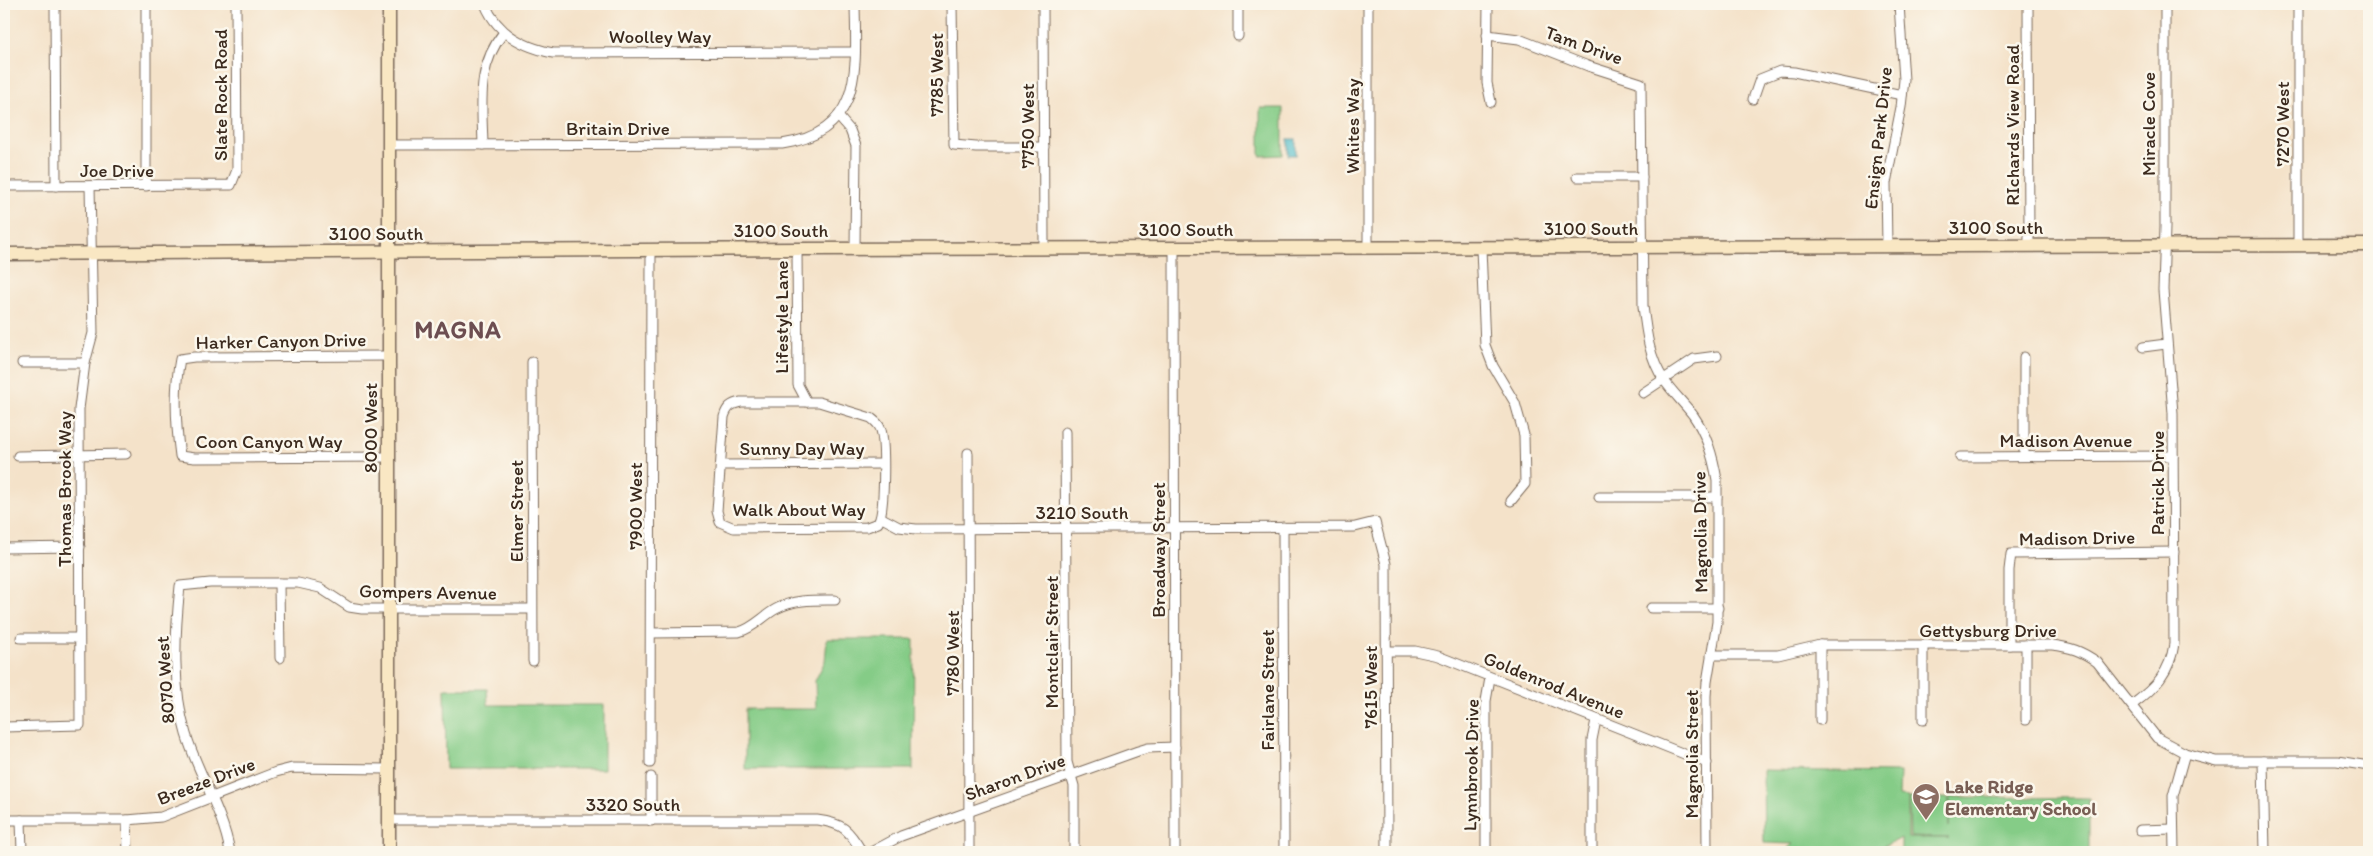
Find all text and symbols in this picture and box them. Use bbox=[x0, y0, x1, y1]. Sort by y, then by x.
street label: Tam Drive bbox=[1542, 20, 1626, 70]
street label: Woolley Way bbox=[609, 25, 711, 48]
street label: Slate Rock Road bbox=[209, 29, 232, 161]
street label: 7785 West bbox=[925, 33, 948, 117]
street label: RIchards View Road bbox=[2001, 44, 2024, 206]
street label: Ensign Park Drive bbox=[1859, 66, 1897, 210]
street label: Miracle Cove bbox=[2137, 72, 2160, 176]
street label: Whites Way bbox=[1341, 78, 1364, 174]
street label: 7270 West bbox=[2271, 81, 2294, 167]
street label: 7750 West bbox=[1016, 83, 1039, 169]
street label: Britain Drive bbox=[566, 117, 670, 140]
street label: Joe Drive bbox=[80, 159, 154, 182]
street label: 3100 South bbox=[1949, 216, 2044, 239]
street label: 3100 South bbox=[1544, 217, 1639, 240]
street label: 3100 South bbox=[1139, 218, 1234, 241]
street label: 3100 South bbox=[734, 219, 829, 242]
street label: 3100 South bbox=[329, 222, 424, 245]
street label: Lifestyle Lane bbox=[770, 260, 793, 374]
district label: MAGNA bbox=[414, 315, 502, 344]
street label: Harker Canyon Drive bbox=[196, 328, 366, 354]
street label: 8000 West bbox=[359, 383, 382, 473]
street label: Thomas Brook Way bbox=[53, 411, 76, 567]
street label: Madison Avenue bbox=[2000, 429, 2132, 452]
street label: Coon Canyon Way bbox=[195, 430, 343, 453]
street label: Patrick Drive bbox=[2146, 431, 2169, 535]
street label: Sunny Day Way bbox=[740, 437, 865, 460]
street label: Elmer Street bbox=[505, 460, 528, 562]
street label: 7900 West bbox=[624, 462, 647, 550]
street label: Magnolia Drive bbox=[1687, 471, 1713, 593]
street label: Broadway Street bbox=[1147, 482, 1170, 618]
street label: Walk About Way bbox=[733, 498, 866, 521]
street label: 3210 South bbox=[1036, 501, 1129, 524]
street label: Madison Drive bbox=[2019, 525, 2135, 551]
street label: Montclair Street bbox=[1040, 576, 1063, 708]
street label: Gompers Avenue bbox=[359, 579, 497, 605]
street label: 7780 West bbox=[941, 610, 964, 696]
street label: Gettysburg Drive bbox=[1919, 619, 2057, 642]
street label: Fairlane Street bbox=[1256, 629, 1279, 751]
street label: 8070 West bbox=[150, 635, 180, 725]
street label: 7615 West bbox=[1359, 646, 1382, 728]
street label: Goldenrod Avenue bbox=[1480, 646, 1628, 724]
street label: Magnolia Street bbox=[1680, 689, 1703, 819]
street label: Lynnbrook Drive bbox=[1458, 699, 1484, 831]
street label: Sharon Drive bbox=[962, 748, 1068, 806]
street label: Breeze Drive bbox=[154, 752, 258, 810]
place label: Lake Ridge Elementary School bbox=[1945, 775, 2097, 820]
school or university icon: Lake Ridge Elementary School bbox=[1911, 782, 1941, 821]
street label: 3320 South bbox=[586, 793, 680, 816]

